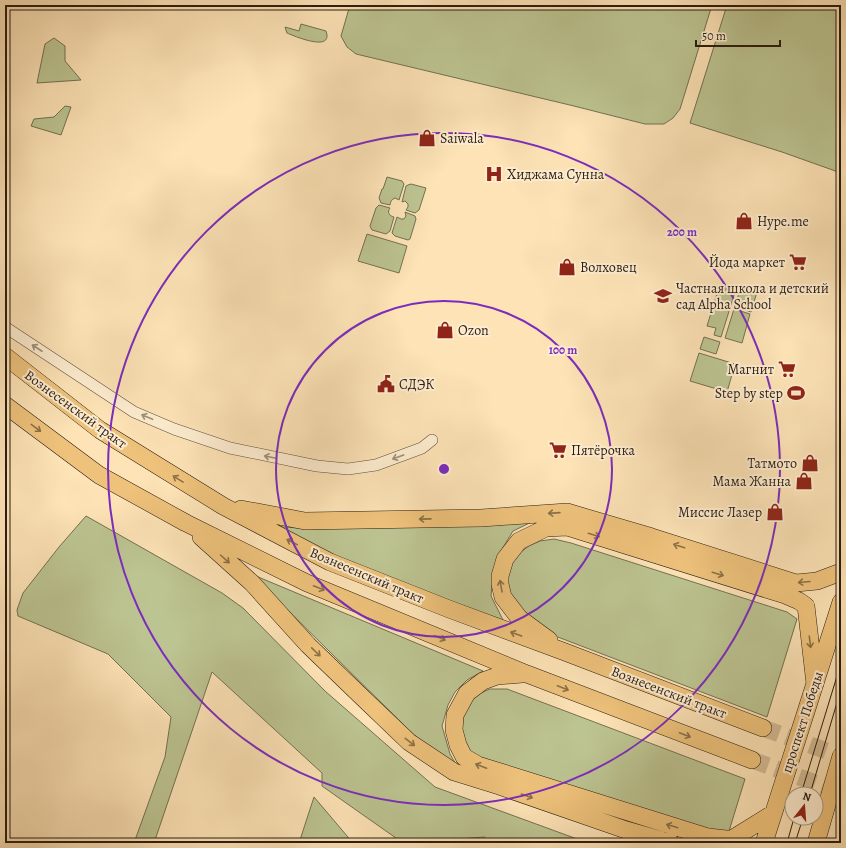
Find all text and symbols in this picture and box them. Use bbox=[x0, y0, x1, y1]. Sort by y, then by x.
scale bar bbox=[696, 22, 780, 48]
text: 50 m bbox=[702, 28, 726, 44]
shop icon: Saiwala bbox=[417, 128, 437, 148]
place label: Saiwala bbox=[440, 129, 484, 148]
hospital icon: Хиджама Сунна bbox=[484, 164, 504, 184]
place label: Хиджама Сунна bbox=[507, 165, 605, 184]
shop icon: Hype.me bbox=[734, 211, 754, 231]
place label: Hype.me bbox=[757, 212, 809, 231]
text: 200 m bbox=[667, 224, 697, 240]
supermarket icon: Йода маркет bbox=[788, 252, 808, 272]
place label: Йода маркет bbox=[709, 253, 785, 272]
shop icon: Волховец bbox=[557, 257, 577, 277]
place label: Волховец bbox=[580, 258, 637, 277]
place label: Частная школа и детский сад Alpha School bbox=[676, 279, 829, 314]
school or university icon: Частная школа и детский сад Alpha School bbox=[653, 286, 673, 306]
shop icon: Ozon bbox=[435, 320, 455, 340]
place label: Ozon bbox=[458, 321, 489, 340]
text: 100 m bbox=[549, 342, 577, 358]
one-way arrow bbox=[32, 344, 43, 352]
supermarket icon: Магнит bbox=[777, 359, 797, 379]
place label: Магнит bbox=[727, 360, 774, 379]
street label: Вознесенский тракт bbox=[21, 366, 131, 453]
public building icon: СДЭК bbox=[376, 374, 396, 394]
place label: СДЭК bbox=[399, 375, 434, 394]
sports icon: Step by step bbox=[786, 383, 806, 403]
place label: Step by step bbox=[715, 384, 783, 403]
one-way arrow bbox=[141, 413, 153, 421]
one-way arrow bbox=[31, 424, 42, 433]
supermarket icon: Пятёрочка bbox=[548, 440, 568, 460]
place label: Пятёрочка bbox=[571, 441, 635, 460]
one-way arrow bbox=[264, 452, 277, 460]
shop icon: Татмото bbox=[800, 453, 820, 473]
one-way arrow bbox=[391, 454, 404, 461]
place label: Татмото bbox=[748, 454, 797, 473]
centre of rings bbox=[437, 462, 451, 476]
shop icon: Мама Жанна bbox=[794, 471, 814, 491]
place label: Мама Жанна bbox=[712, 472, 792, 491]
one-way arrow bbox=[172, 474, 184, 482]
shop icon: Миссис Лазер bbox=[765, 502, 785, 522]
place label: Миссис Лазер bbox=[678, 503, 762, 522]
one-way arrow bbox=[548, 509, 561, 516]
one-way arrow bbox=[419, 515, 432, 522]
one-way arrow bbox=[587, 532, 600, 539]
one-way arrow bbox=[286, 538, 298, 545]
one-way arrow bbox=[673, 542, 686, 549]
street label: Вознесенский тракт bbox=[307, 543, 427, 608]
one-way arrow bbox=[220, 554, 230, 563]
one-way arrow bbox=[711, 571, 724, 578]
one-way arrow bbox=[798, 579, 811, 586]
one-way arrow bbox=[497, 580, 505, 593]
one-way arrow bbox=[313, 585, 325, 593]
one-way arrow bbox=[510, 629, 522, 637]
one-way arrow bbox=[433, 635, 445, 642]
one-way arrow bbox=[806, 635, 814, 648]
one-way arrow bbox=[311, 648, 321, 657]
street label: Вознесенский тракт bbox=[608, 662, 729, 723]
street label: проспект Победы bbox=[777, 669, 828, 775]
one-way arrow bbox=[557, 684, 569, 692]
one-way arrow bbox=[678, 731, 690, 739]
one-way arrow bbox=[405, 737, 416, 746]
one-way arrow bbox=[476, 762, 488, 770]
north arrow bbox=[784, 786, 824, 826]
text: N bbox=[801, 789, 813, 805]
one-way arrow bbox=[520, 793, 533, 800]
one-way arrow bbox=[667, 821, 679, 829]

